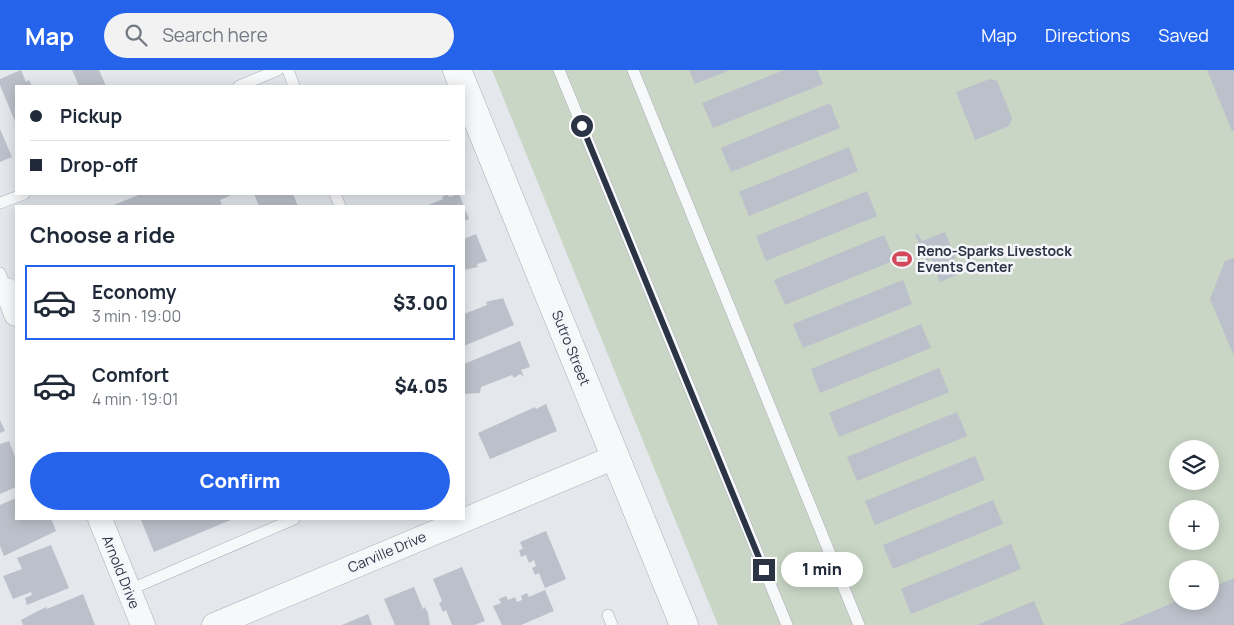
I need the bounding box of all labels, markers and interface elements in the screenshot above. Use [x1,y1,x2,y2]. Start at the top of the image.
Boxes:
search box [104,13,454,58]
text: Map [25,19,74,52]
icon: search [122,21,150,49]
text: Search here [162,22,268,48]
text: Map [981,23,1017,47]
text: Directions [1045,23,1130,47]
text: Saved [1158,23,1209,47]
text: Pickup [60,103,122,129]
route start [571,115,593,137]
text: Drop-off [60,152,137,178]
text: Choose a ride [30,220,175,250]
place label: Reno-Sparks Livestock Events Center [917,241,1072,276]
sports icon: Reno-Sparks Livestock Events Center [891,248,913,270]
text: Economy [92,279,176,305]
icon: car [32,280,77,325]
text: $3.00 [393,290,448,316]
text: 3 min · 19:00 [92,305,181,327]
street label: Sutro Street [548,307,595,389]
text: Comfort [92,362,169,388]
icon: car [32,363,77,408]
text: $4.05 [394,373,448,399]
text: 4 min · 19:01 [92,388,178,410]
map controls [1169,440,1219,610]
button: layers [1169,440,1219,490]
button: Confirm [30,452,450,510]
button: + [1169,500,1219,550]
street label: Carville Drive [345,526,429,577]
street label: Arnold Drive [98,532,145,611]
callout: 1 min [782,552,864,588]
text: 1 min [802,558,842,580]
route end [753,559,775,581]
button: − [1169,560,1219,610]

